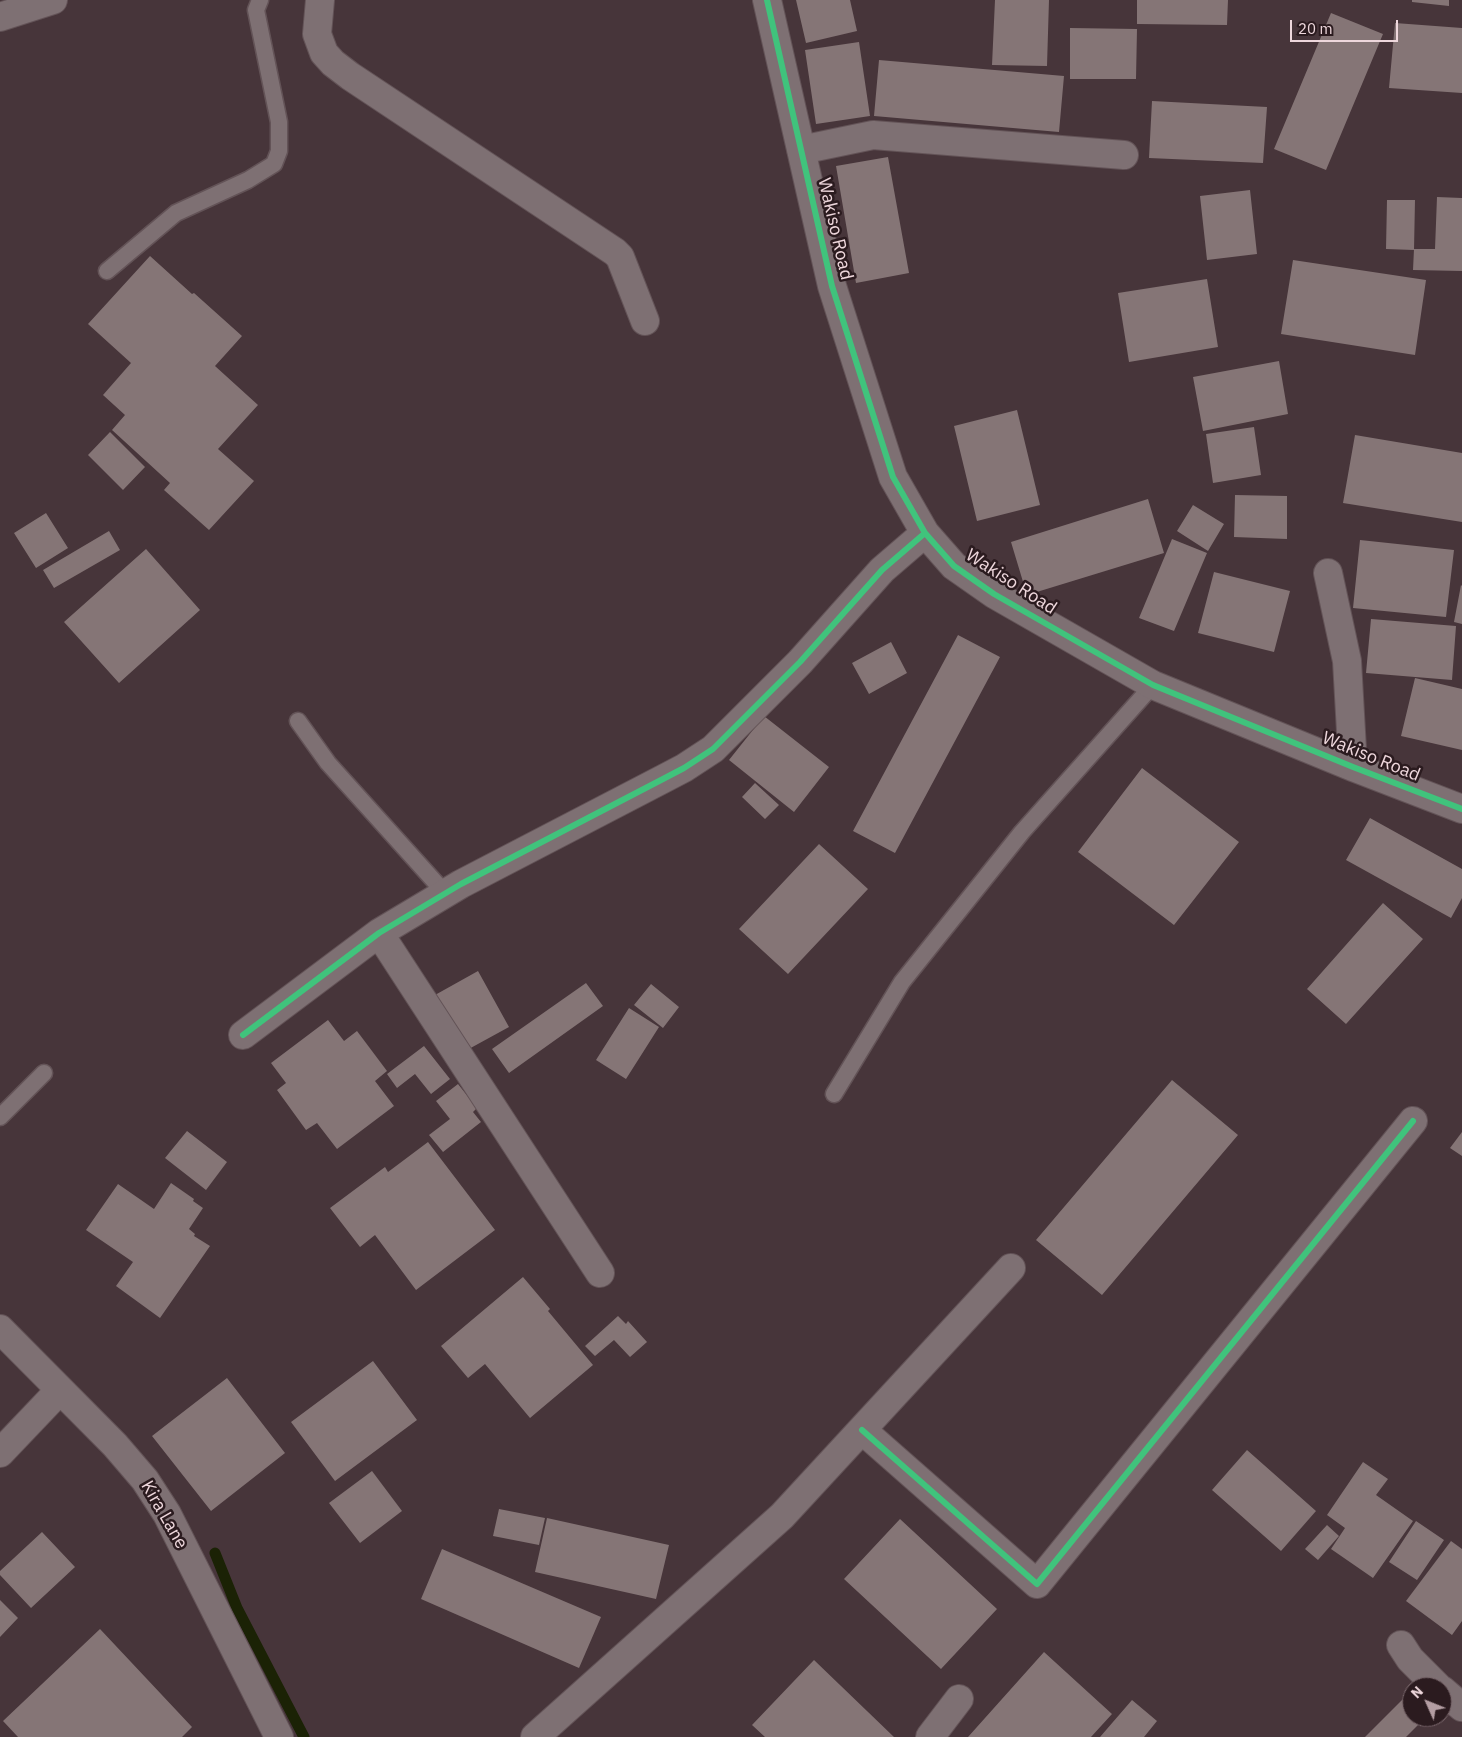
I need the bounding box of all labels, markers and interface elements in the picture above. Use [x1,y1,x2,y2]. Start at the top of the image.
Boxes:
scale bar [1292,10,1400,42]
text: 20 m [1298,19,1333,38]
street label: Wakiso Road [813,176,857,282]
street label: Wakiso Road [962,545,1060,619]
street label: Wakiso Road [1319,728,1423,786]
street label: Kira Lane [136,1477,192,1553]
north arrow [1402,1677,1452,1727]
text: N [1407,1682,1427,1702]

